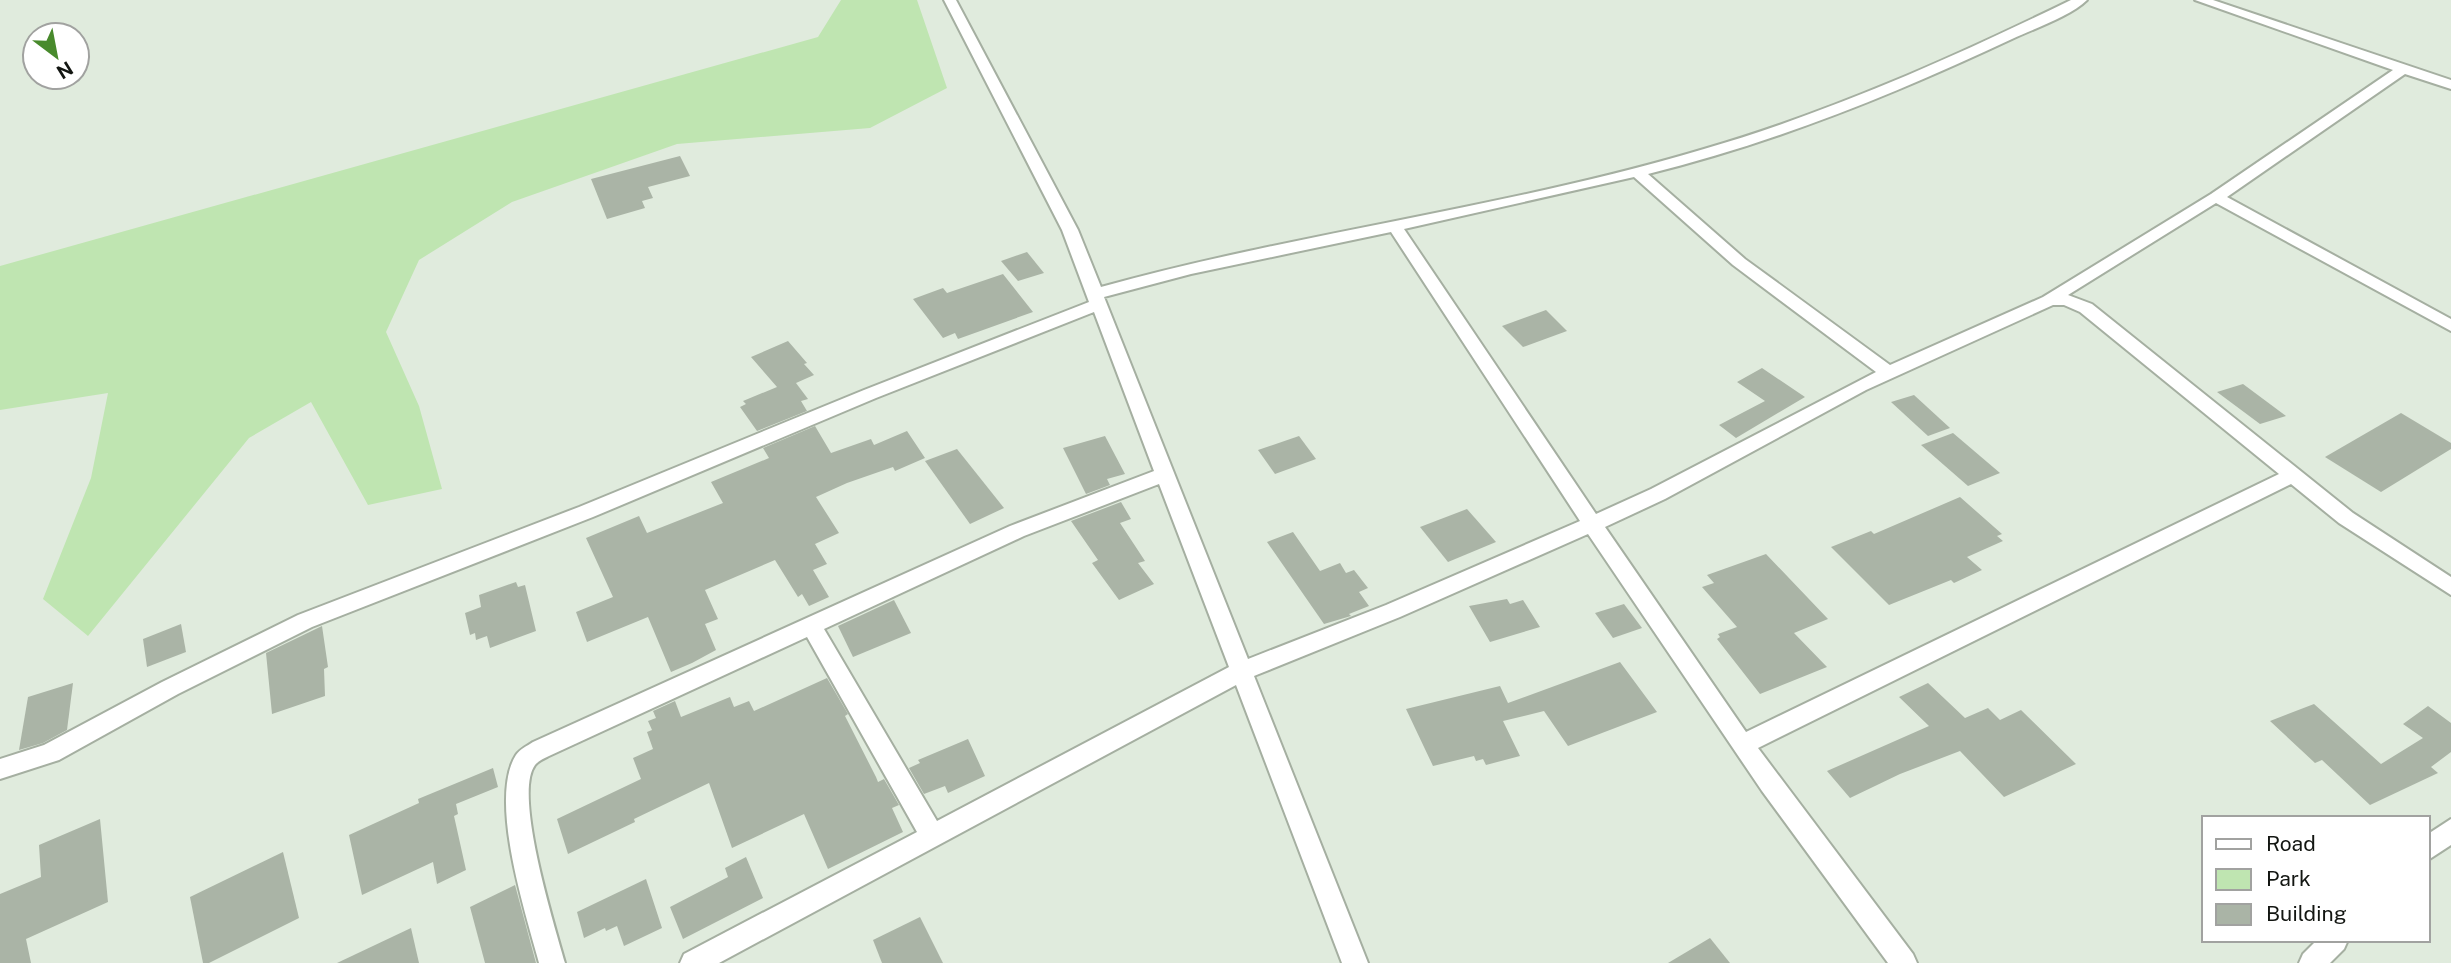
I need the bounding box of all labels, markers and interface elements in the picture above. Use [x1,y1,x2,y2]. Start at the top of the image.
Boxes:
north arrow [21,21,91,91]
text: N [53,57,77,84]
legend [2202,816,2430,942]
text: Road [2266,831,2316,856]
text: Park [2266,866,2311,891]
text: Building [2266,901,2347,926]

